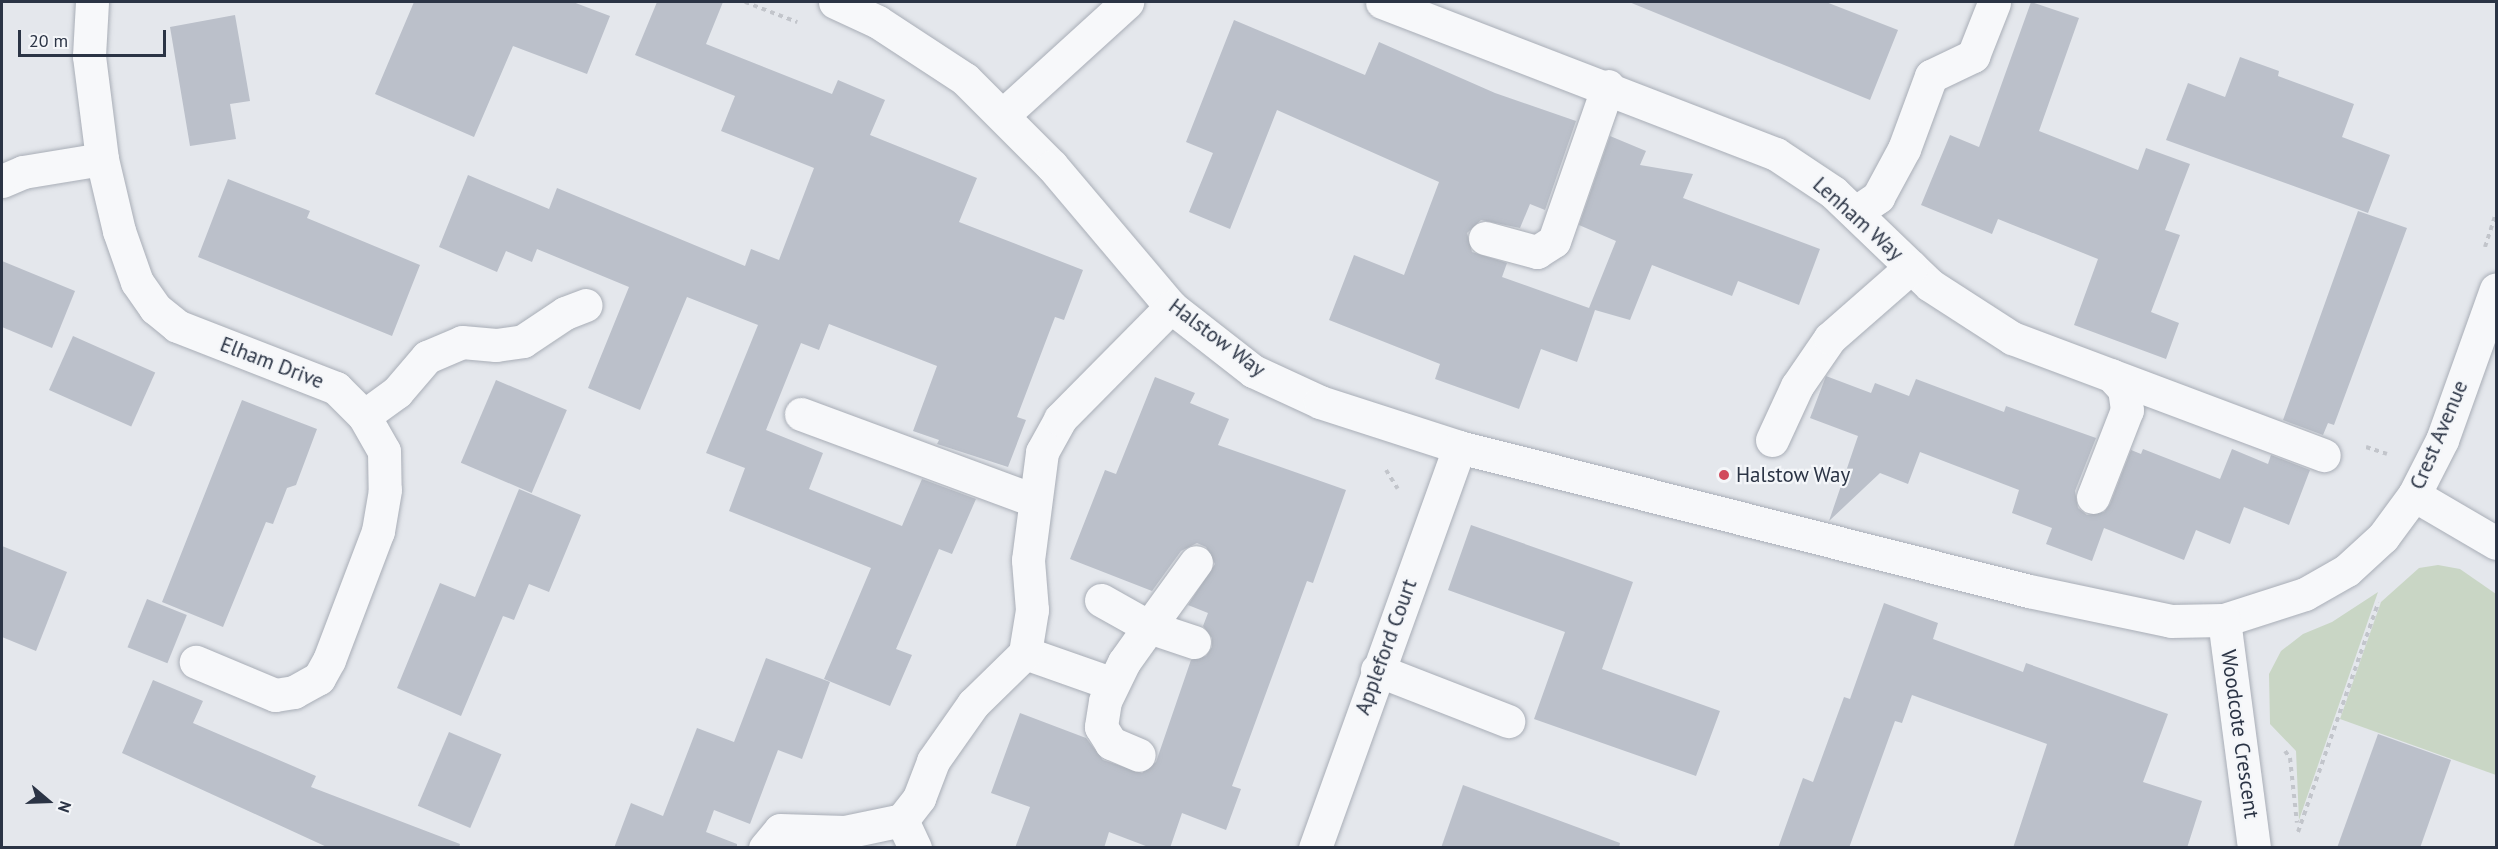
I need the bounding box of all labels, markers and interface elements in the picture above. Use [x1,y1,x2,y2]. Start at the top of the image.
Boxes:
scale bar [21,18,170,56]
text: 20 m [29,29,68,52]
street label: Lenham Way [1808,172,1908,266]
street label: Halstow Way [1163,293,1271,383]
street label: Elham Drive [217,332,327,394]
street label: Crest Avenue [2405,376,2473,494]
place label: Halstow Way [1736,462,1851,488]
marker: Halstow Way [1717,468,1731,482]
street label: Appleford Court [1350,576,1422,718]
street label: Woodcote Crescent [2216,648,2264,820]
north arrow [18,771,78,831]
text: N [54,799,76,815]

